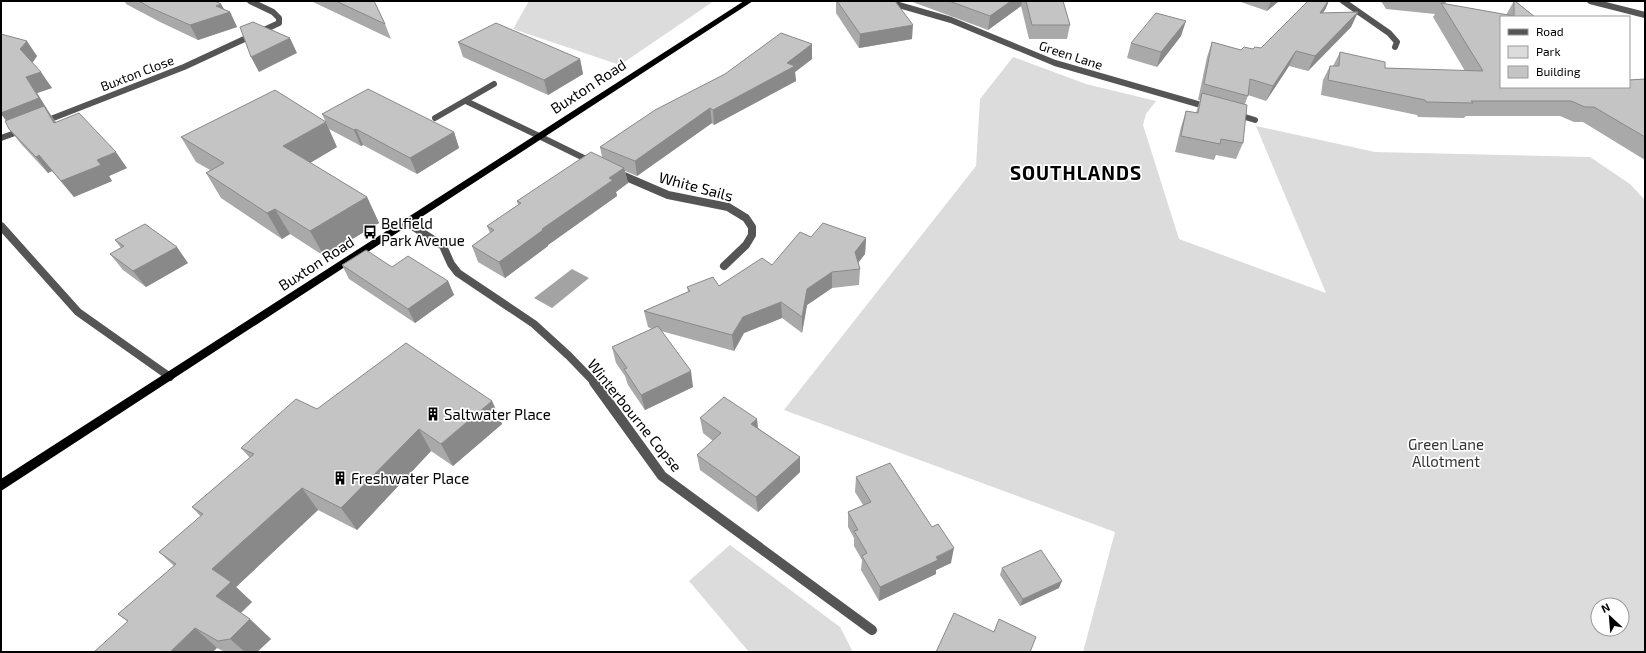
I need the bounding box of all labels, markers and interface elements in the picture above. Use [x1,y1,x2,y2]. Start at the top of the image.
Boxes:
legend [1500,16,1630,88]
text: Road [1536,24,1564,38]
street label: Green Lane [1037,37,1105,73]
text: Park [1536,44,1561,58]
street label: Buxton Close [98,52,176,94]
street label: Buxton Road [547,55,629,117]
text: Building [1536,64,1581,78]
district label: SOUTHLANDS [1010,161,1142,184]
street label: White Sails [657,167,735,205]
place label: Belfield Park Avenue [381,214,465,249]
bus stop icon: Belfield Park Avenue [362,224,378,240]
street label: Buxton Road [275,232,357,294]
street label: Winterbourne Copse [584,355,686,475]
place label: Saltwater Place [444,405,551,423]
building icon: Saltwater Place [425,406,441,422]
park label: Green Lane Allotment [1408,435,1484,470]
place label: Freshwater Place [351,469,469,487]
building icon: Freshwater Place [332,470,348,486]
north arrow [1590,597,1630,637]
text: N [1599,600,1612,615]

